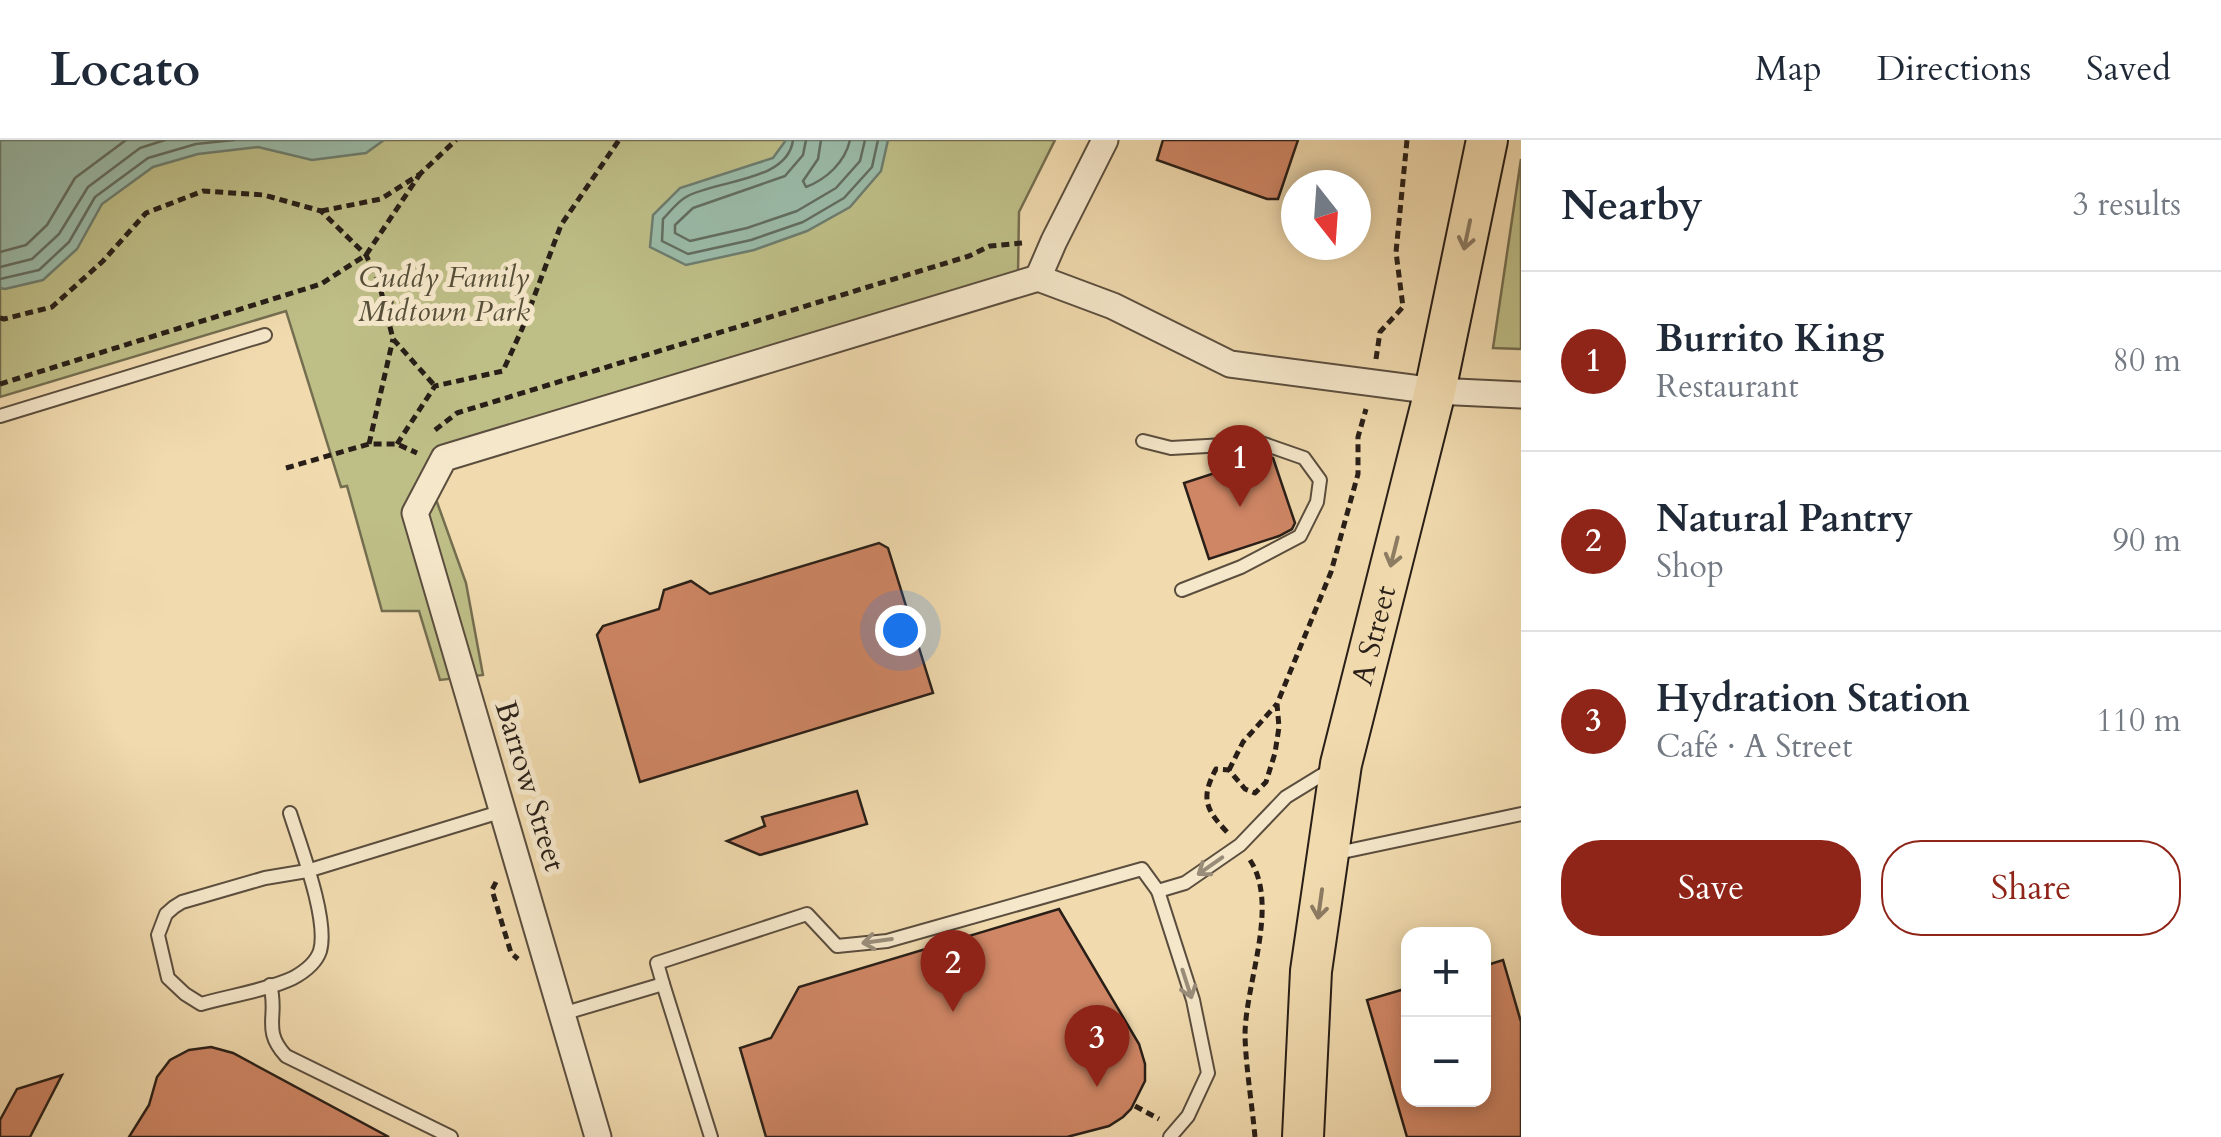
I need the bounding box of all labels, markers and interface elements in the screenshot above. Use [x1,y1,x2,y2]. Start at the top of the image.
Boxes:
text: Locato [50,37,200,102]
text: Map [1755,45,1822,93]
text: Directions [1877,45,2031,93]
text: Saved [2086,45,2171,93]
north arrow [1281,170,1371,260]
text: Nearby [1561,177,1703,234]
text: 3 results [2073,183,2181,227]
one-way arrow [1457,219,1476,251]
park label: Cuddy Family Midtown Park [358,257,530,332]
text: Burrito King [1656,313,1884,365]
text: 1 [1585,339,1602,383]
text: 80 m [2113,339,2181,383]
text: Restaurant [1656,365,1799,409]
pin: 1 [1208,424,1272,507]
text: Natural Pantry [1656,493,1913,545]
text: 2 [1585,519,1602,563]
text: 90 m [2113,519,2181,563]
one-way arrow [1384,535,1402,567]
text: Shop [1656,545,1724,589]
street label: A Street [1341,581,1406,690]
your location [875,605,926,656]
text: Hydration Station [1656,673,1970,725]
street label: Barrow Street [485,696,575,877]
text: 3 [1585,699,1602,743]
text: 110 m [2096,699,2181,743]
text: Café · A Street [1656,725,1852,769]
button: Save [1561,840,1861,936]
button: Share [1881,840,2181,936]
one-way arrow [1196,855,1224,876]
one-way arrow [1311,887,1329,920]
map controls [1401,927,1491,1107]
button: + [1401,927,1491,1017]
pin: 2 [920,930,986,1012]
one-way arrow [862,933,894,951]
one-way arrow [1180,968,1198,999]
pin: 3 [1064,1004,1130,1087]
button: − [1401,1017,1491,1107]

